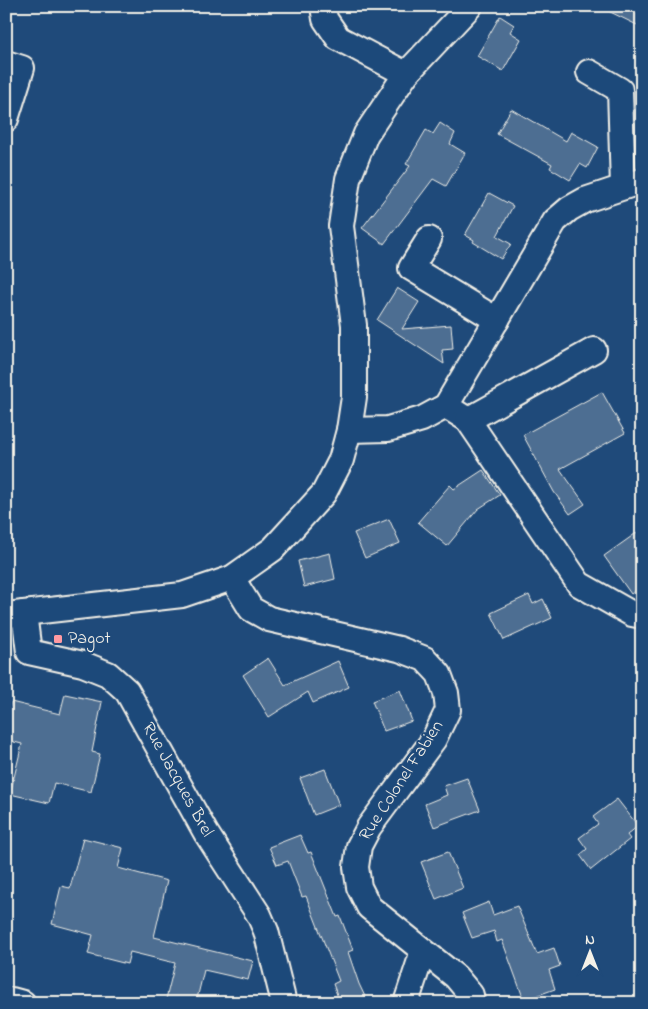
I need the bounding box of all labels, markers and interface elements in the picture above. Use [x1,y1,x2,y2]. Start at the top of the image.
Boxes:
place label: Pagot [68,626,111,653]
marker: Pagot [52,633,64,645]
street label: Rue Colonel Fabien [353,715,451,847]
street label: Rue Jacques Brel [135,718,219,842]
north arrow [566,926,616,976]
text: N [585,930,595,951]

